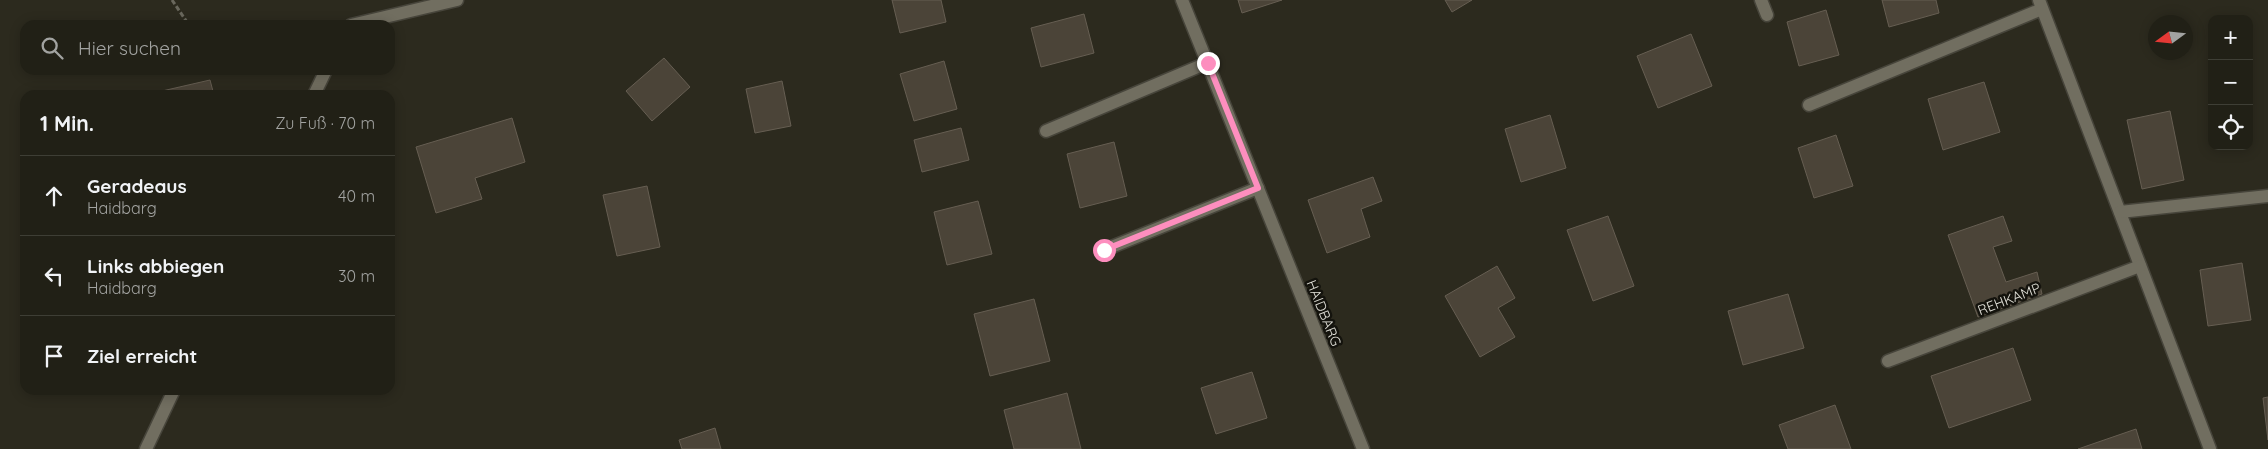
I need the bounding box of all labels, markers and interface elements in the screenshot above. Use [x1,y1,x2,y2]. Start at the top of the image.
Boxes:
north arrow [2148,15,2193,60]
map controls [2208,15,2253,150]
button: + [2208,15,2253,60]
search box [20,20,395,75]
icon: search [38,34,66,62]
text: Hier suchen [78,36,181,60]
route end [1197,52,1220,75]
button: − [2208,60,2253,105]
button: locate [2208,105,2253,150]
text: 1 Min. [40,110,94,136]
text: Zu Fuß · 70 m [275,113,375,133]
text: Geradeaus [87,174,187,198]
icon: ahead [40,182,68,210]
text: 40 m [338,186,375,206]
text: Haidbarg [87,198,157,218]
route start [1093,239,1116,262]
text: Links abbiegen [87,254,224,278]
icon: left [40,262,68,290]
text: 30 m [338,266,375,286]
street label: HAIDBARG [1303,277,1345,349]
text: Haidbarg [87,278,157,298]
street label: REHKAMP [1975,279,2043,319]
icon: arrive [40,342,68,370]
text: Ziel erreicht [87,344,197,368]

